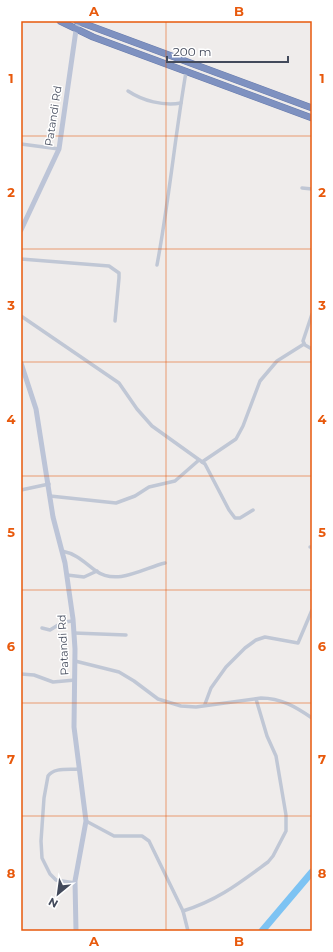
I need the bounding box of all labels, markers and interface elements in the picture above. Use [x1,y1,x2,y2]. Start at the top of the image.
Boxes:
text: A [88,3,100,19]
text: B [234,3,244,19]
scale bar [167,38,288,64]
text: 200 m [173,44,212,59]
text: 1 [8,70,14,86]
text: 1 [319,70,325,86]
street label: Patandi Rd [41,85,65,147]
text: 2 [7,184,15,200]
text: 2 [318,184,326,200]
text: 3 [6,297,15,313]
text: 3 [317,297,326,313]
text: 4 [7,411,16,427]
text: 4 [318,411,327,427]
text: 5 [7,524,15,540]
text: 5 [318,524,326,540]
street label: Patandi Rd [54,614,72,676]
text: 6 [7,638,16,654]
text: 6 [318,638,327,654]
text: 7 [7,751,15,767]
text: 7 [318,751,326,767]
text: 8 [7,865,16,881]
text: 8 [318,865,327,881]
north arrow [38,874,78,914]
text: N [46,894,60,911]
text: A [88,933,100,949]
text: B [234,933,244,949]

